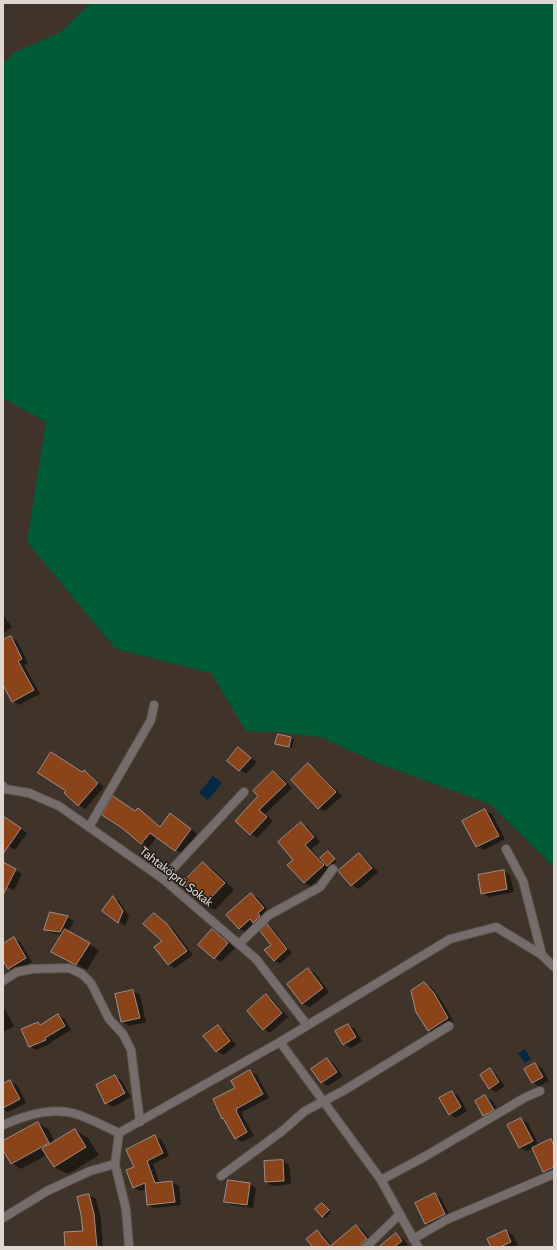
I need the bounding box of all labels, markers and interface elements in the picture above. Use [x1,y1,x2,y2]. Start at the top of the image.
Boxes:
street label: Tahtaköprü Sokak [137,844,215,910]

